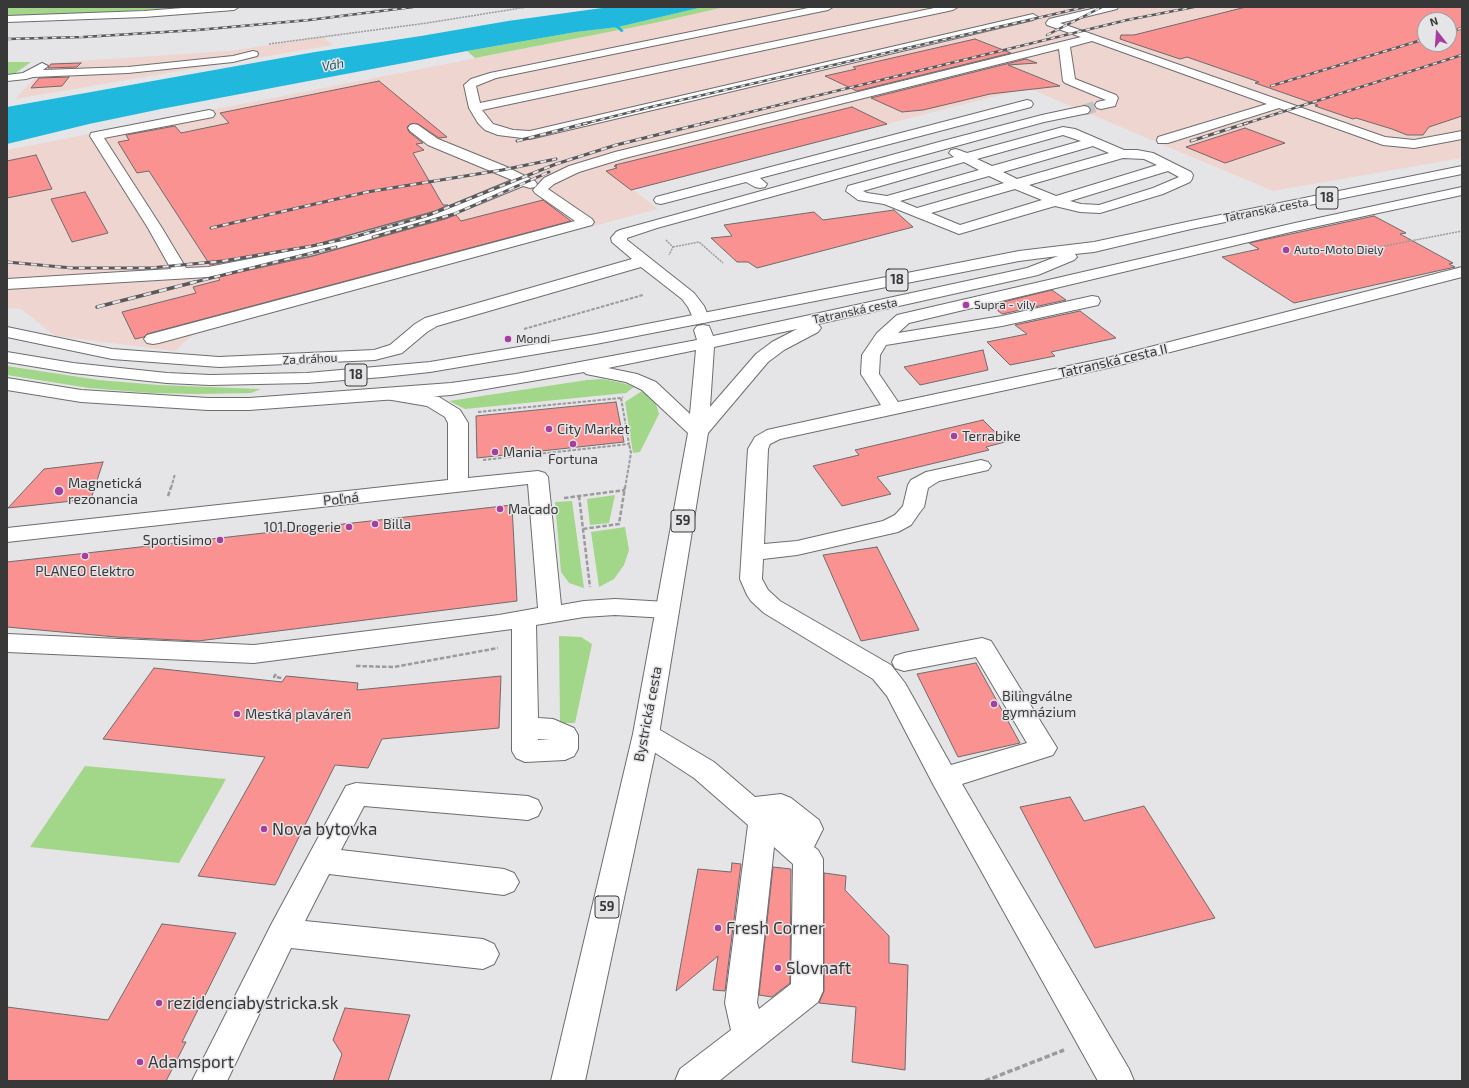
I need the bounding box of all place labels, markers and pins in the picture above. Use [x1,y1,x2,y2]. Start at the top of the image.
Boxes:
place label: Auto-Moto Diely [1294,243,1384,257]
marker: Auto-Moto Diely [1281,245,1291,255]
place label: Supra - vily [974,298,1036,312]
marker: Supra - vily [961,300,971,310]
place label: Mondi [516,332,550,346]
marker: Mondi [503,334,513,344]
place label: City Market [557,421,630,437]
marker: City Market [544,424,554,434]
place label: Terrabike [962,428,1021,444]
marker: Terrabike [949,431,959,441]
marker: Fortuna [568,439,578,449]
place label: Mania [503,444,542,460]
marker: Mania [490,447,500,457]
place label: Fortuna [548,451,598,467]
place label: Magnetická rezonancia [68,475,142,508]
marker: Magnetická rezonancia [53,485,65,497]
place label: Macado [508,501,558,517]
marker: Macado [495,504,505,514]
place label: Billa [383,516,411,532]
place label: 101 Drogerie [264,519,341,535]
marker: Billa [370,519,380,529]
marker: 101 Drogerie [344,522,354,532]
place label: Sportisimo [143,532,212,548]
marker: Sportisimo [215,535,225,545]
marker: PLANEO Elektro [80,551,90,561]
place label: PLANEO Elektro [35,563,135,579]
place label: Bilingválne gymnázium [1002,688,1076,720]
marker: Bilingválne gymnázium [989,699,999,709]
place label: Mestká plaváreň [245,706,351,722]
marker: Mestká plaváreň [232,709,242,719]
place label: Nova bytovka [272,819,377,839]
marker: Nova bytovka [259,824,269,834]
place label: Fresh Corner [726,918,825,938]
marker: Fresh Corner [713,923,723,933]
place label: Slovnaft [786,958,851,978]
marker: Slovnaft [773,963,783,973]
place label: rezidenciabystricka.sk [167,993,338,1013]
marker: rezidenciabystricka.sk [154,998,164,1008]
place label: Adamsport [148,1052,234,1072]
marker: Adamsport [135,1057,145,1067]

